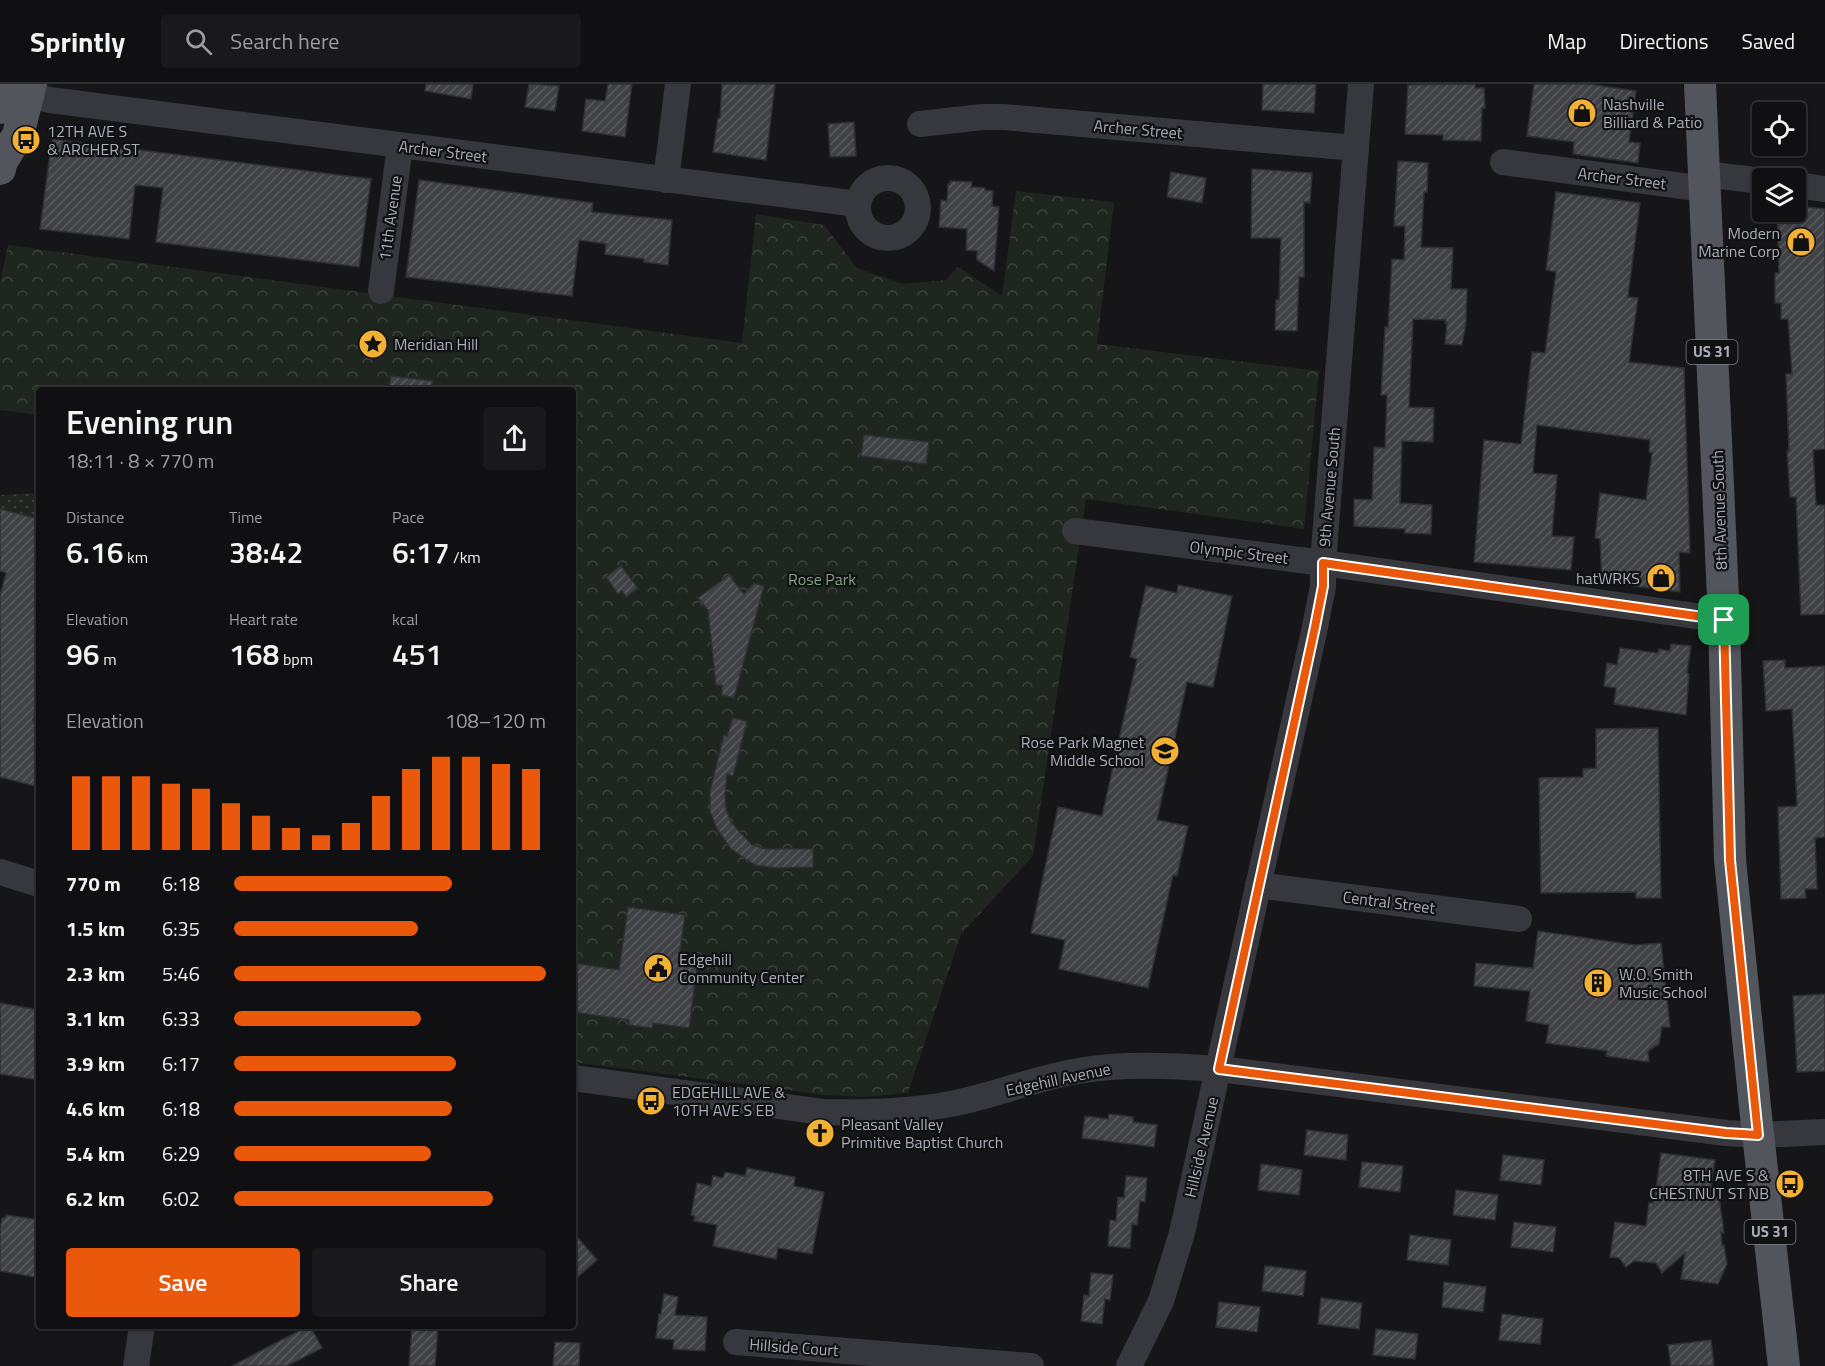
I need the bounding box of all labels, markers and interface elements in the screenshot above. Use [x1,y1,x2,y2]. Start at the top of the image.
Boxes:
search box [161,14,581,68]
text: Sprintly [30,20,125,63]
text: Search here [230,24,339,58]
icon: search [182,25,215,58]
text: Map [1547,25,1587,57]
text: Directions [1620,25,1709,57]
text: Saved [1742,25,1795,57]
place label: Nashville Billiard & Patio [1603,92,1702,134]
shop icon: Nashville Billiard & Patio [1566,97,1598,129]
map controls [1752,102,1806,222]
button: locate [1752,102,1806,156]
street label: Archer Street [1093,113,1184,145]
place label: 12TH AVE S & ARCHER ST [47,119,140,161]
bus stop icon: 12TH AVE S & ARCHER ST [10,124,42,156]
street label: Archer Street [397,134,489,168]
street label: Archer Street [1576,161,1668,195]
button: layers [1752,168,1806,222]
street label: 11th Avenue [372,174,408,262]
place label: Modern Marine Corp [1698,221,1780,263]
shop icon: Modern Marine Corp [1785,226,1817,258]
place icon: Meridian Hill [357,328,389,360]
place label: Meridian Hill [394,332,478,356]
road number: US 31 [1686,340,1738,364]
text: Evening run [66,397,233,447]
button: share [483,407,546,470]
street label: 9th Avenue South [1312,426,1346,548]
text: 18:11 · 8 × 770 m [66,445,214,476]
street label: 8th Avenue South [1705,450,1733,570]
text: Distance [66,505,124,529]
text: Time [229,505,262,529]
text: Pace [392,505,424,529]
text: 6.16 [66,529,124,575]
text: 38:42 [229,529,303,575]
text: 6:17 [392,529,450,575]
street label: Olympic Street [1188,534,1290,570]
text: km [124,545,148,569]
text: /km [450,545,481,569]
shop icon: hatWRKS [1645,562,1677,594]
place label: hatWRKS [1576,566,1640,590]
park label: Rose Park [788,567,856,591]
pin [1698,594,1749,645]
icon: arrive [1707,603,1740,636]
text: Elevation [66,607,128,631]
text: Heart rate [229,607,298,631]
text: kcal [392,607,418,631]
text: 96 [66,631,100,677]
text: 168 [229,631,279,677]
text: 451 [392,631,442,677]
text: m [100,647,117,671]
text: bpm [279,647,313,671]
text: Elevation [66,705,144,736]
text: 108–120 m [445,705,546,736]
place label: Rose Park Magnet Middle School [1021,730,1144,772]
school or university icon: Rose Park Magnet Middle School [1149,735,1181,767]
text: 770 m [66,868,121,899]
text: 6:18 [162,868,200,899]
street label: Central Street [1341,884,1437,920]
text: 1.5 km [66,913,125,944]
text: 6:35 [162,913,200,944]
place label: Edgehill Community Center [679,947,805,989]
public building icon: Edgehill Community Center [642,952,674,984]
text: 2.3 km [66,958,125,989]
text: 5:46 [162,958,200,989]
place label: W.O. Smith Music School [1619,962,1707,1004]
building icon: W.O. Smith Music School [1582,967,1614,999]
text: 3.1 km [66,1003,125,1034]
text: 6:33 [162,1003,200,1034]
text: 3.9 km [66,1048,125,1079]
text: 6:17 [162,1048,200,1079]
street label: Edgehill Avenue [1003,1056,1113,1102]
place label: EDGEHILL AVE & 10TH AVE S EB [672,1080,785,1122]
bus stop icon: EDGEHILL AVE & 10TH AVE S EB [635,1085,667,1117]
text: 4.6 km [66,1093,125,1124]
text: 6:18 [162,1093,200,1124]
street label: Hillside Avenue [1178,1094,1224,1200]
place label: Pleasant Valley Primitive Baptist Church [841,1112,1003,1154]
church icon: Pleasant Valley Primitive Baptist Church [804,1117,836,1149]
text: 5.4 km [66,1138,125,1169]
text: 6:29 [162,1138,200,1169]
place label: 8TH AVE S & CHESTNUT ST NB [1649,1163,1769,1205]
bus stop icon: 8TH AVE S & CHESTNUT ST NB [1774,1168,1806,1200]
text: 6.2 km [66,1183,125,1214]
text: 6:02 [162,1183,200,1214]
road number: US 31 [1744,1220,1796,1244]
button: Save [66,1248,300,1317]
button: Share [312,1248,546,1317]
street label: Hillside Court [749,1332,840,1362]

